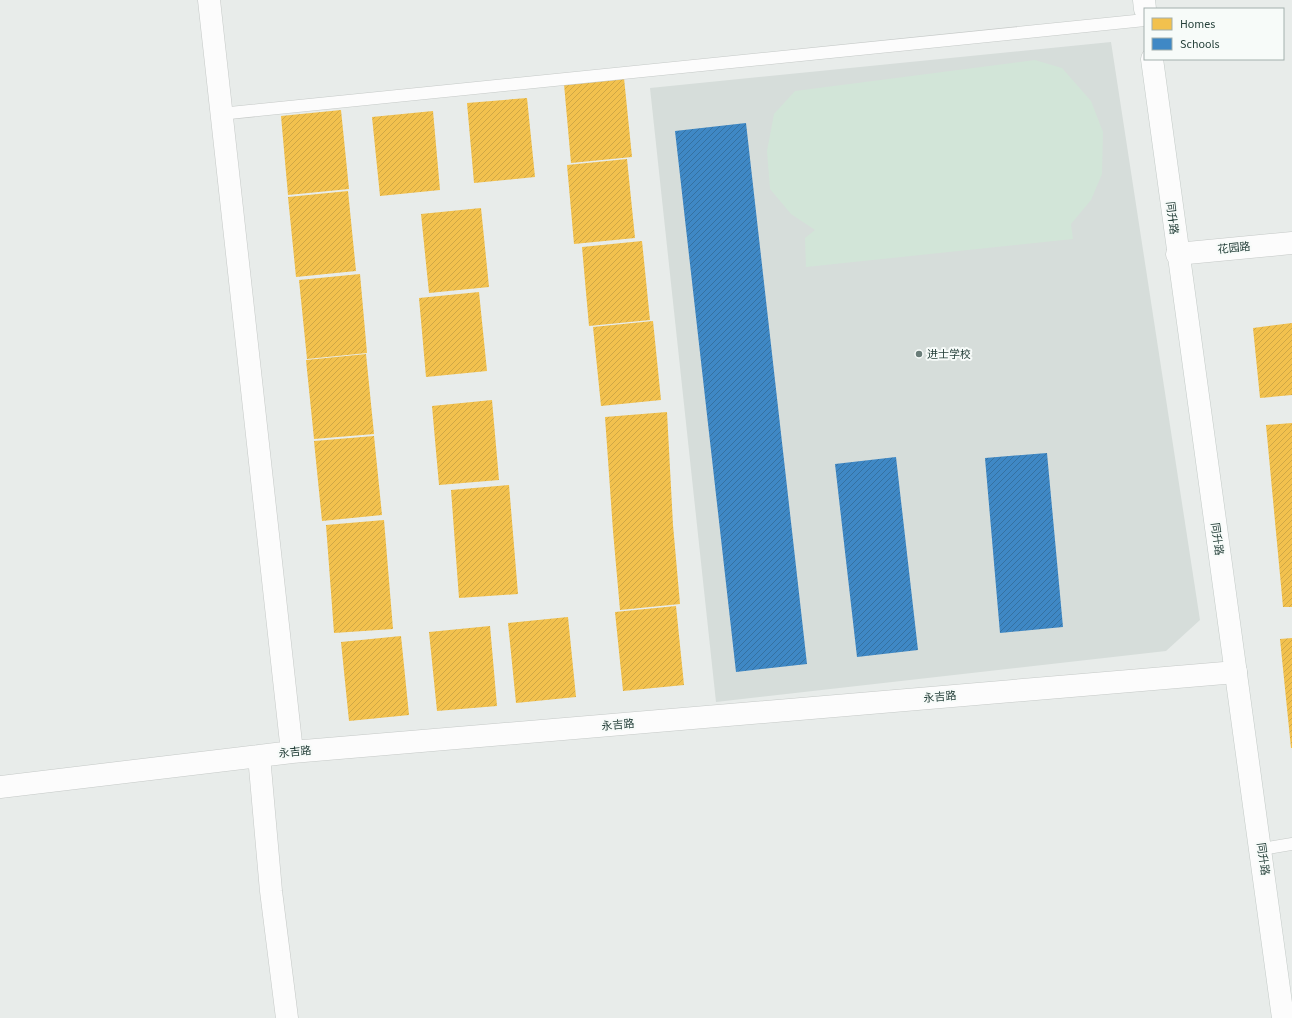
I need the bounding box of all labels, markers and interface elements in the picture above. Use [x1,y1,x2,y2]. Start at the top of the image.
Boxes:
legend [1144,8,1284,60]
text: Homes [1180,16,1215,33]
text: Schools [1180,36,1220,53]
street label: 同升路 [1163,201,1181,235]
street label: 花园路 [1217,239,1251,257]
place label: 进士学校 [927,347,971,362]
marker: 进士学校 [914,349,924,359]
street label: 同升路 [1207,522,1227,556]
street label: 永吉路 [923,688,957,706]
street label: 永吉路 [601,716,635,734]
street label: 永吉路 [278,743,312,761]
street label: 同升路 [1253,842,1273,876]

